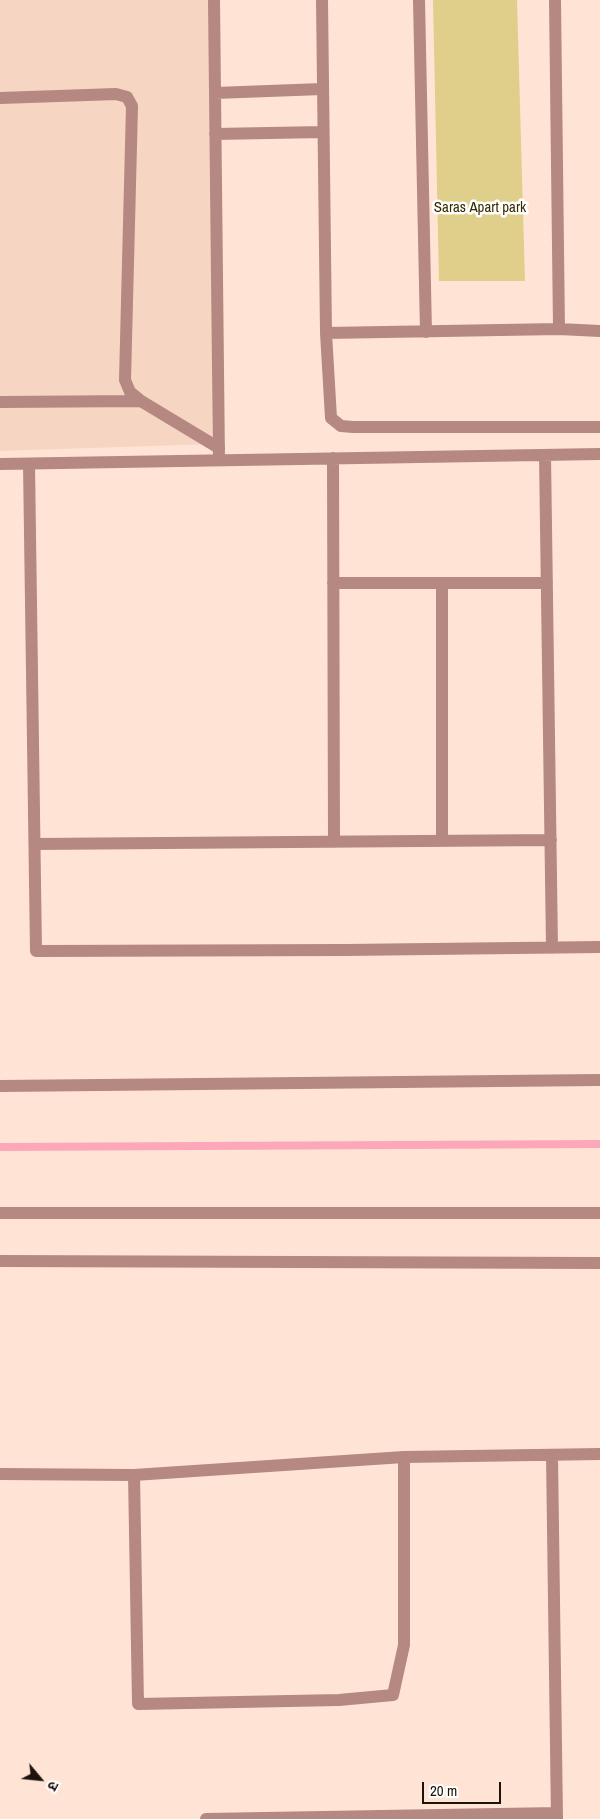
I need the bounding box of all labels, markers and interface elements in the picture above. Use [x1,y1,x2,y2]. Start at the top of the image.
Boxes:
park label: Saras Apart park [434,199,526,217]
north arrow [15,1754,65,1804]
scale bar [425,1772,504,1804]
text: उ [43,1778,63,1794]
text: 20 m [430,1780,457,1801]

